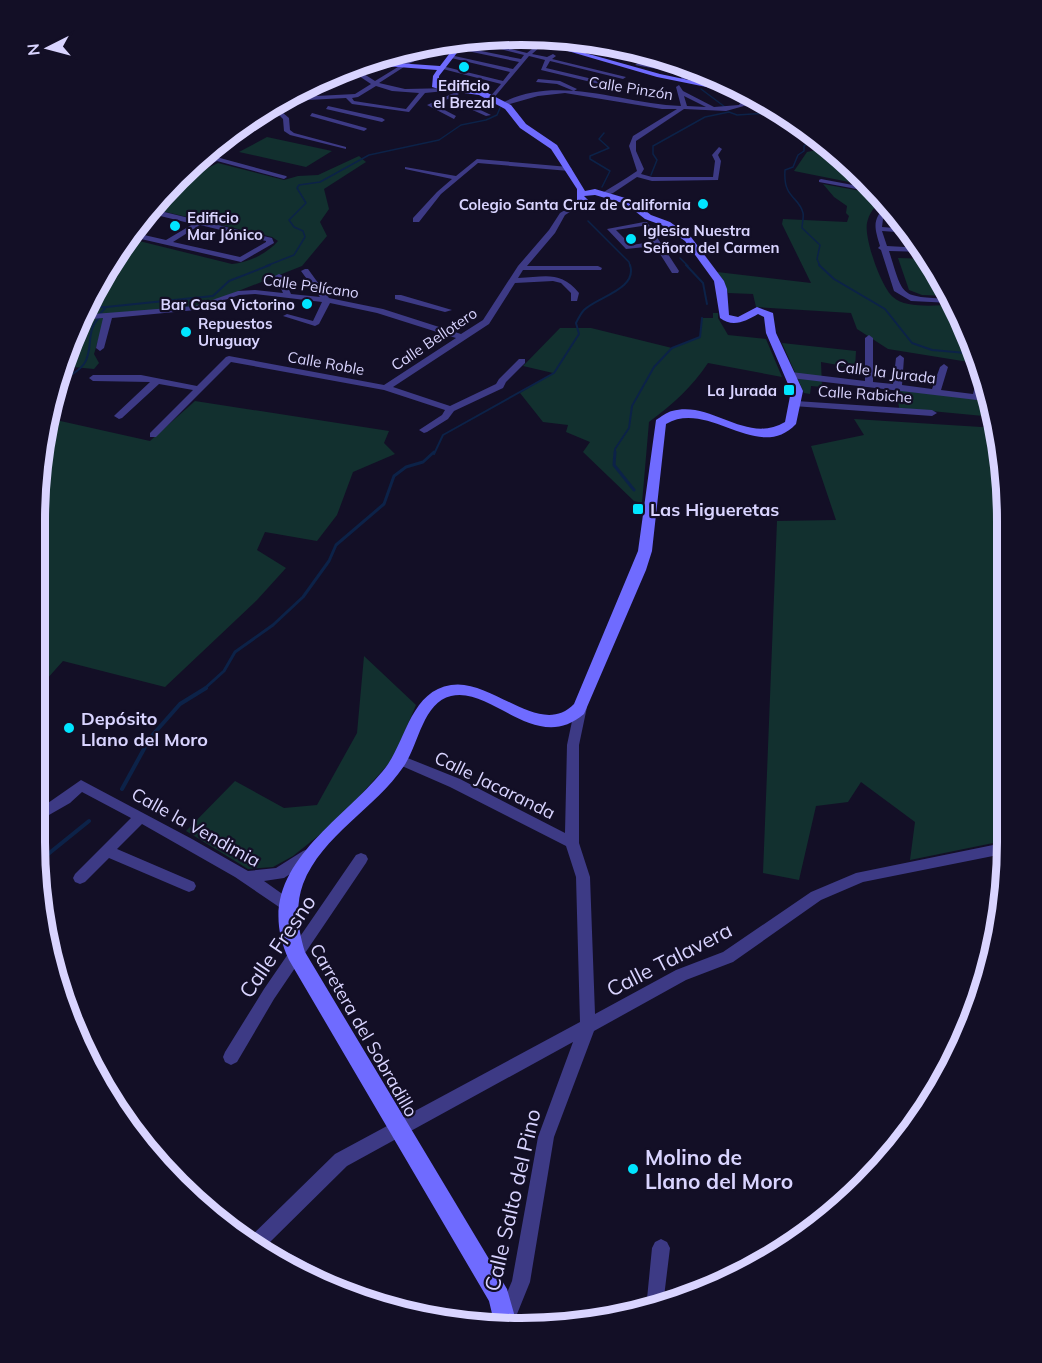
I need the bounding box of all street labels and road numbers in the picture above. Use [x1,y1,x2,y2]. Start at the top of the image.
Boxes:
street label: Calle Pinzón [587,72,675,104]
street label: Calle Pelícano [262,270,360,302]
street label: Calle Bellotero [387,303,481,375]
street label: Calle Roble [286,347,366,379]
street label: Calle la Jurada [835,356,937,388]
street label: Calle Rabiche [817,381,913,407]
street label: Calle Jacaranda [431,746,559,824]
street label: Calle la Vendimia [128,782,264,872]
street label: Calle Fresno [233,890,321,1002]
street label: Calle Talavera [602,916,736,1002]
street label: Carretera del Sobradillo [305,939,423,1121]
street label: Calle Salto del Pino [478,1106,546,1294]

